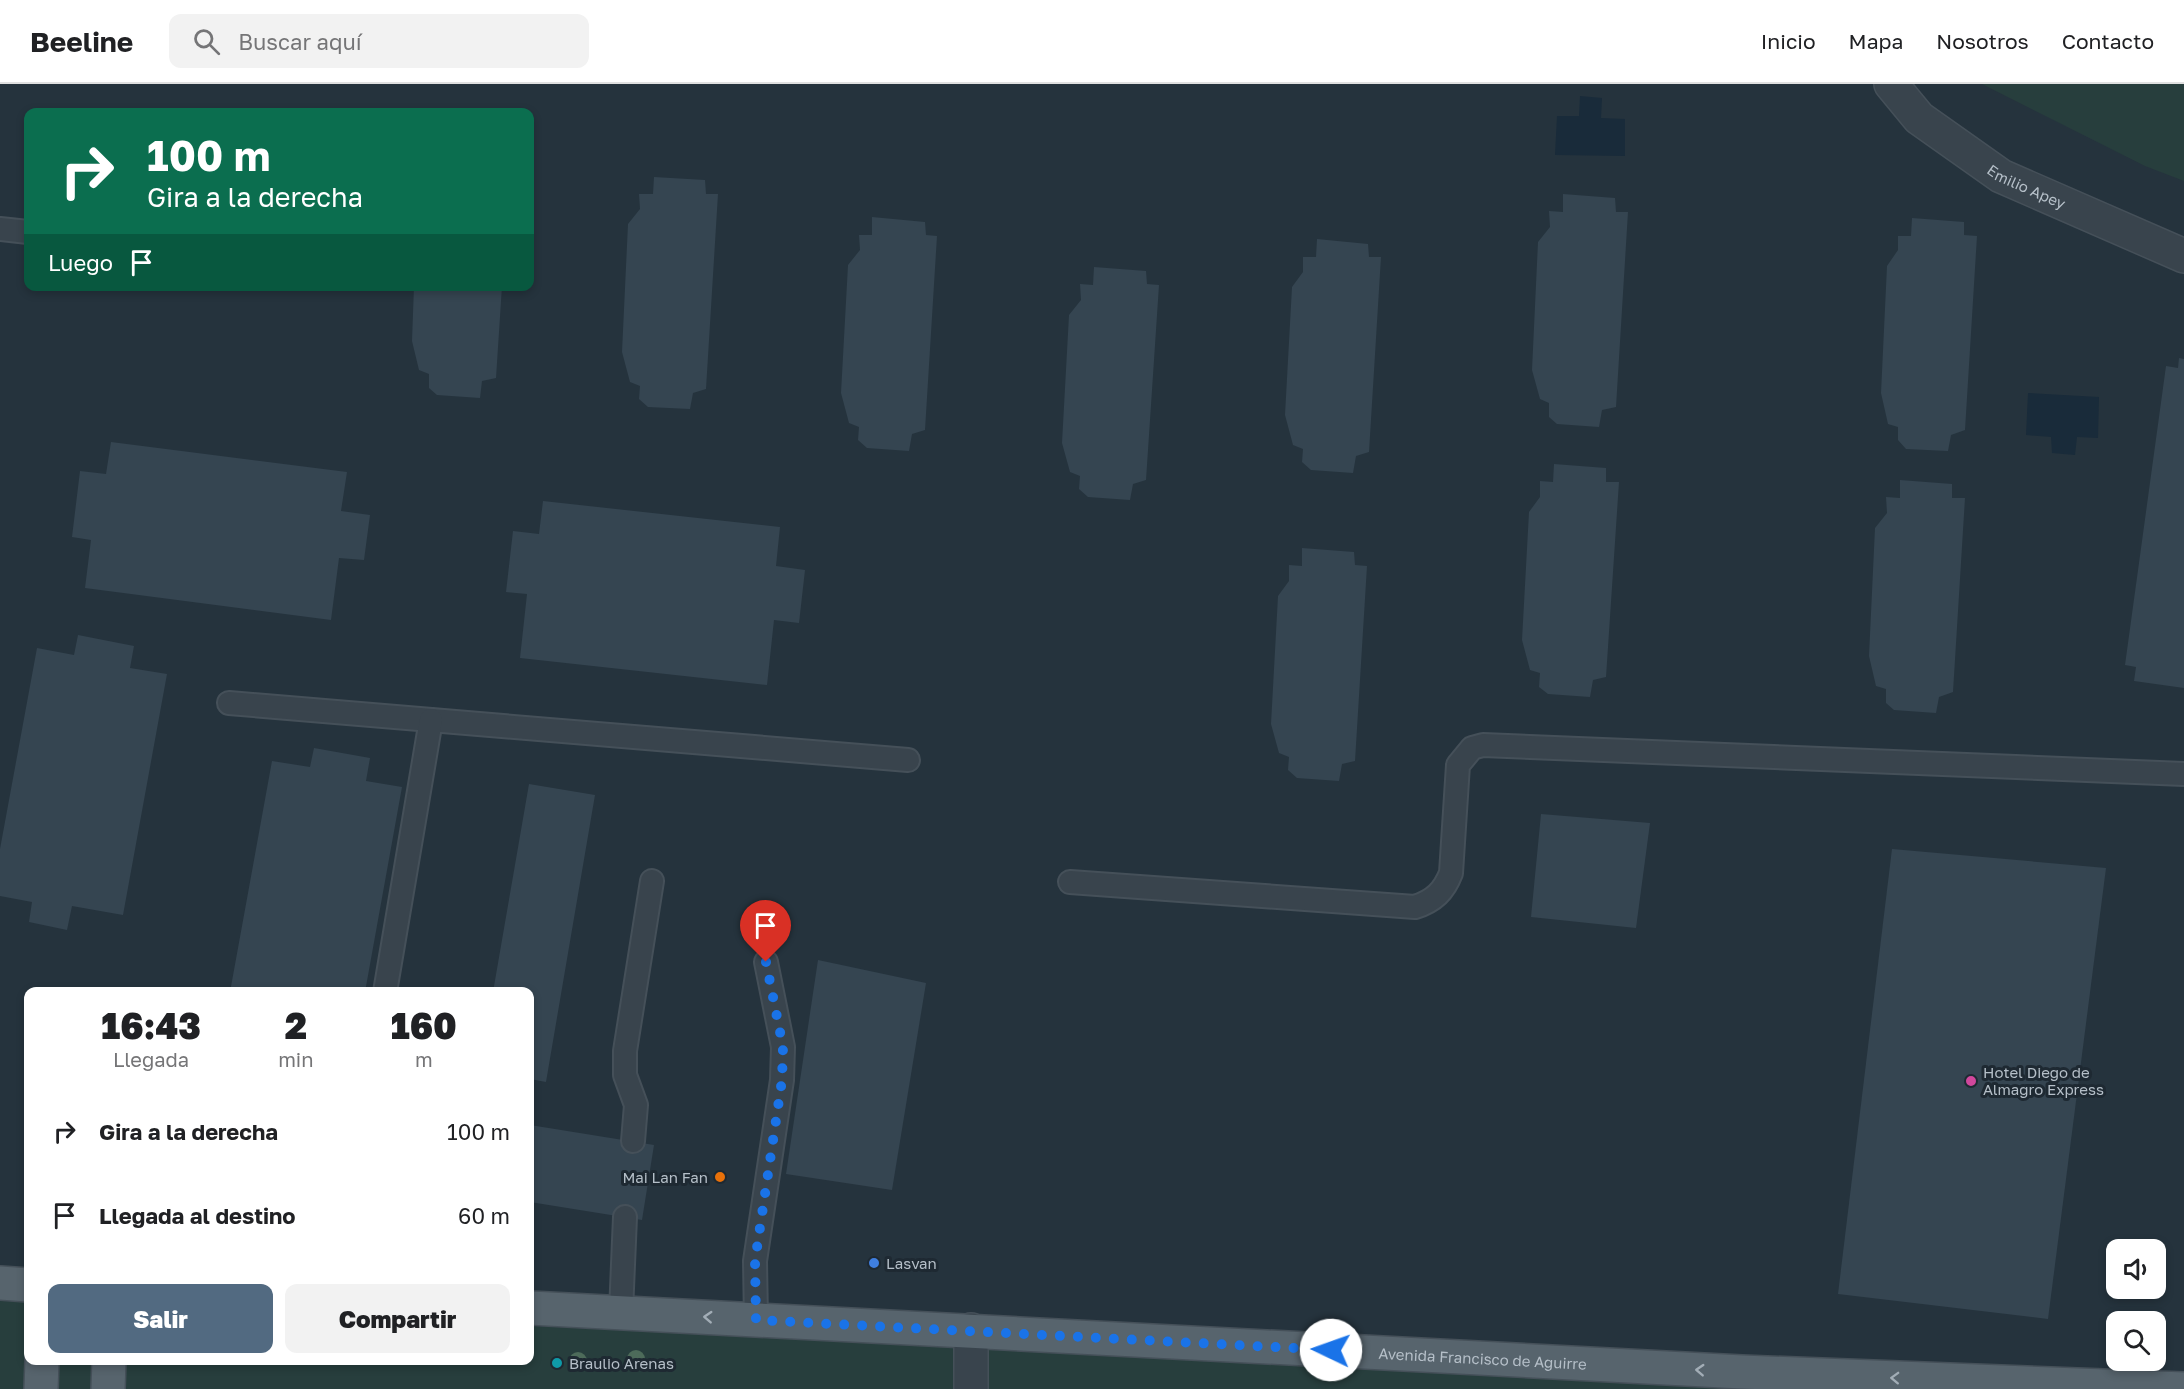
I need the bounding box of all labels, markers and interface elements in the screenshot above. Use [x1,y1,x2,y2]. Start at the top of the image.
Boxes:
search box [169,14,589,68]
text: Beeline [30,25,133,58]
icon: search [190,25,223,58]
text: Buscar aquí [238,28,362,55]
text: Inicio [1761,28,1816,54]
text: Mapa [1849,28,1903,54]
text: Nosotros [1936,28,2029,54]
text: Contacto [2062,28,2154,54]
text: 100 m [147,130,270,180]
icon: right [48,132,126,210]
street label: Emilio Apey [1984,160,2069,212]
text: Gira a la derecha [147,181,363,213]
icon: arrive [125,246,158,279]
text: Luego [48,249,113,276]
pin [740,900,791,962]
icon: arrive [749,909,782,942]
text: 16:43 [101,1004,201,1047]
text: 2 [285,1004,307,1047]
text: 160 [391,1004,457,1047]
text: Llegada [113,1047,189,1071]
text: min [278,1047,314,1071]
text: m [415,1047,433,1071]
place label: Hotel Diego de Almagro Express [1983,1063,2104,1098]
marker: Hotel Diego de Almagro Express [1964,1074,1978,1088]
icon: right [48,1115,81,1148]
text: Gira a la derecha [99,1118,278,1145]
text: 100 m [447,1118,510,1145]
place label: Mai Lan Fan [622,1168,708,1186]
marker: Mai Lan Fan [713,1170,727,1184]
icon: arrive [48,1199,81,1232]
text: Llegada al destino [99,1202,296,1229]
text: 60 m [458,1202,510,1229]
map controls [2106,1239,2166,1371]
button: sound [2106,1239,2166,1299]
place label: Lasvan [886,1254,937,1272]
marker: Lasvan [867,1256,881,1270]
button: Salir [48,1284,273,1353]
button: Compartir [285,1284,510,1353]
one-way arrow [704,1311,713,1324]
button: search [2106,1311,2166,1371]
position arrow [1299,1318,1363,1382]
street label: Avenida Francisco de Aguirre [1378,1344,1588,1373]
place label: Braulio Arenas [569,1354,674,1372]
marker: Braulio Arenas [550,1356,564,1370]
one-way arrow [1695,1363,1704,1376]
one-way arrow [1890,1371,1899,1384]

